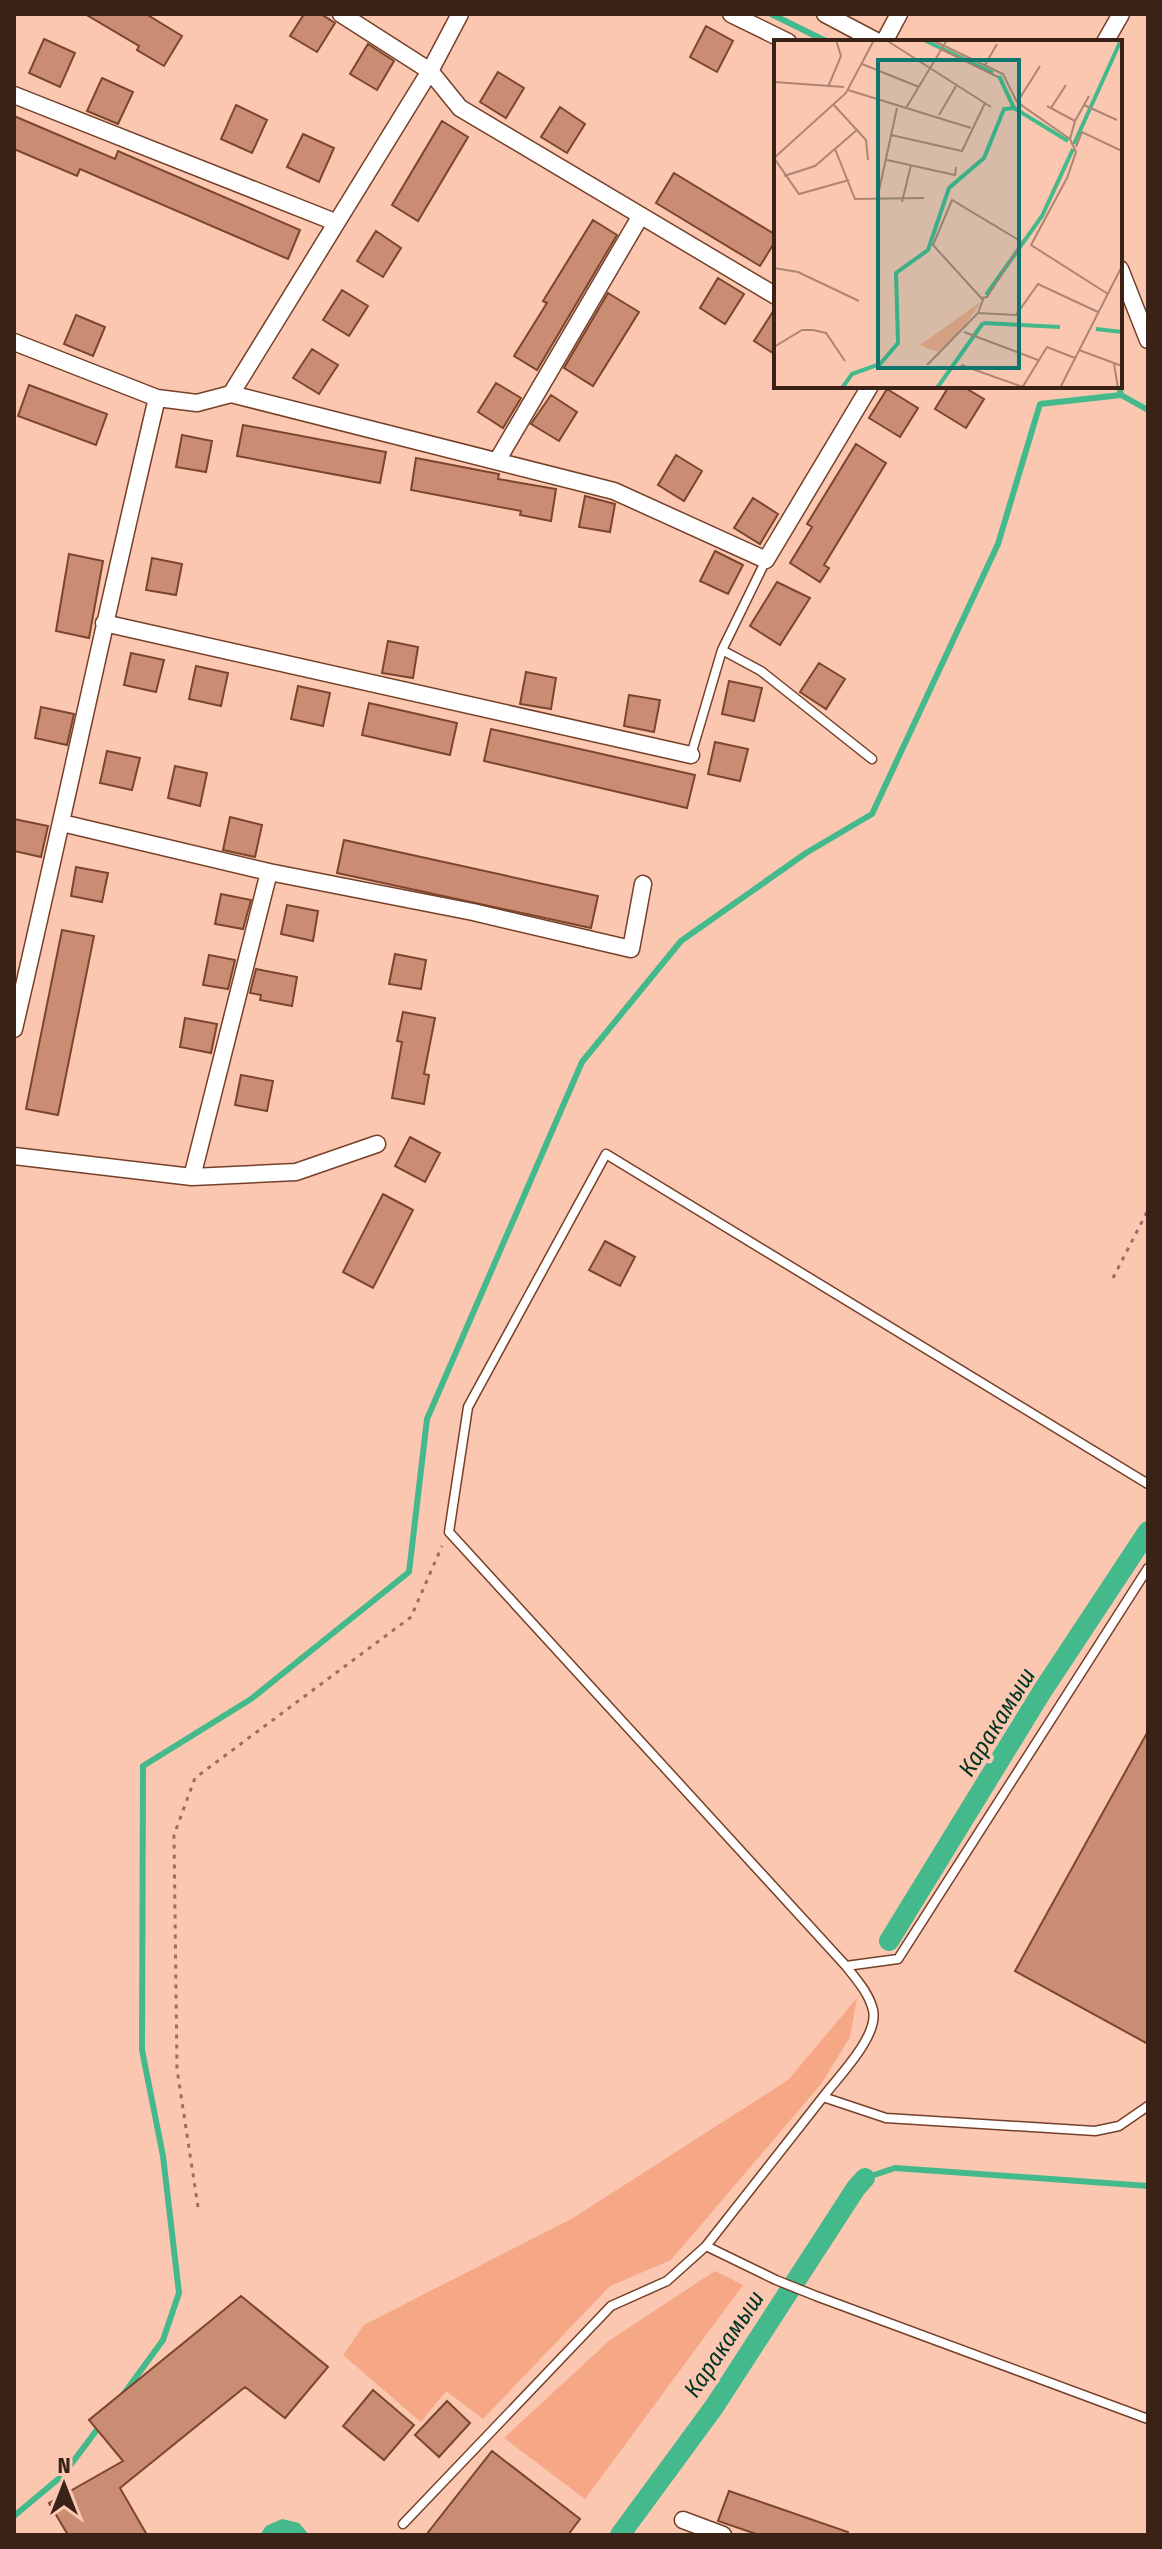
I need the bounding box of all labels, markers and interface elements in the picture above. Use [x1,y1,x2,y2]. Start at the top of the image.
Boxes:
inset map [774,40,1122,388]
water label: Каракамыш [953,1663,1041,1781]
water label: Каракамыш [678,2285,770,2403]
north arrow [24,2445,104,2525]
text: N [57,2452,71,2479]

